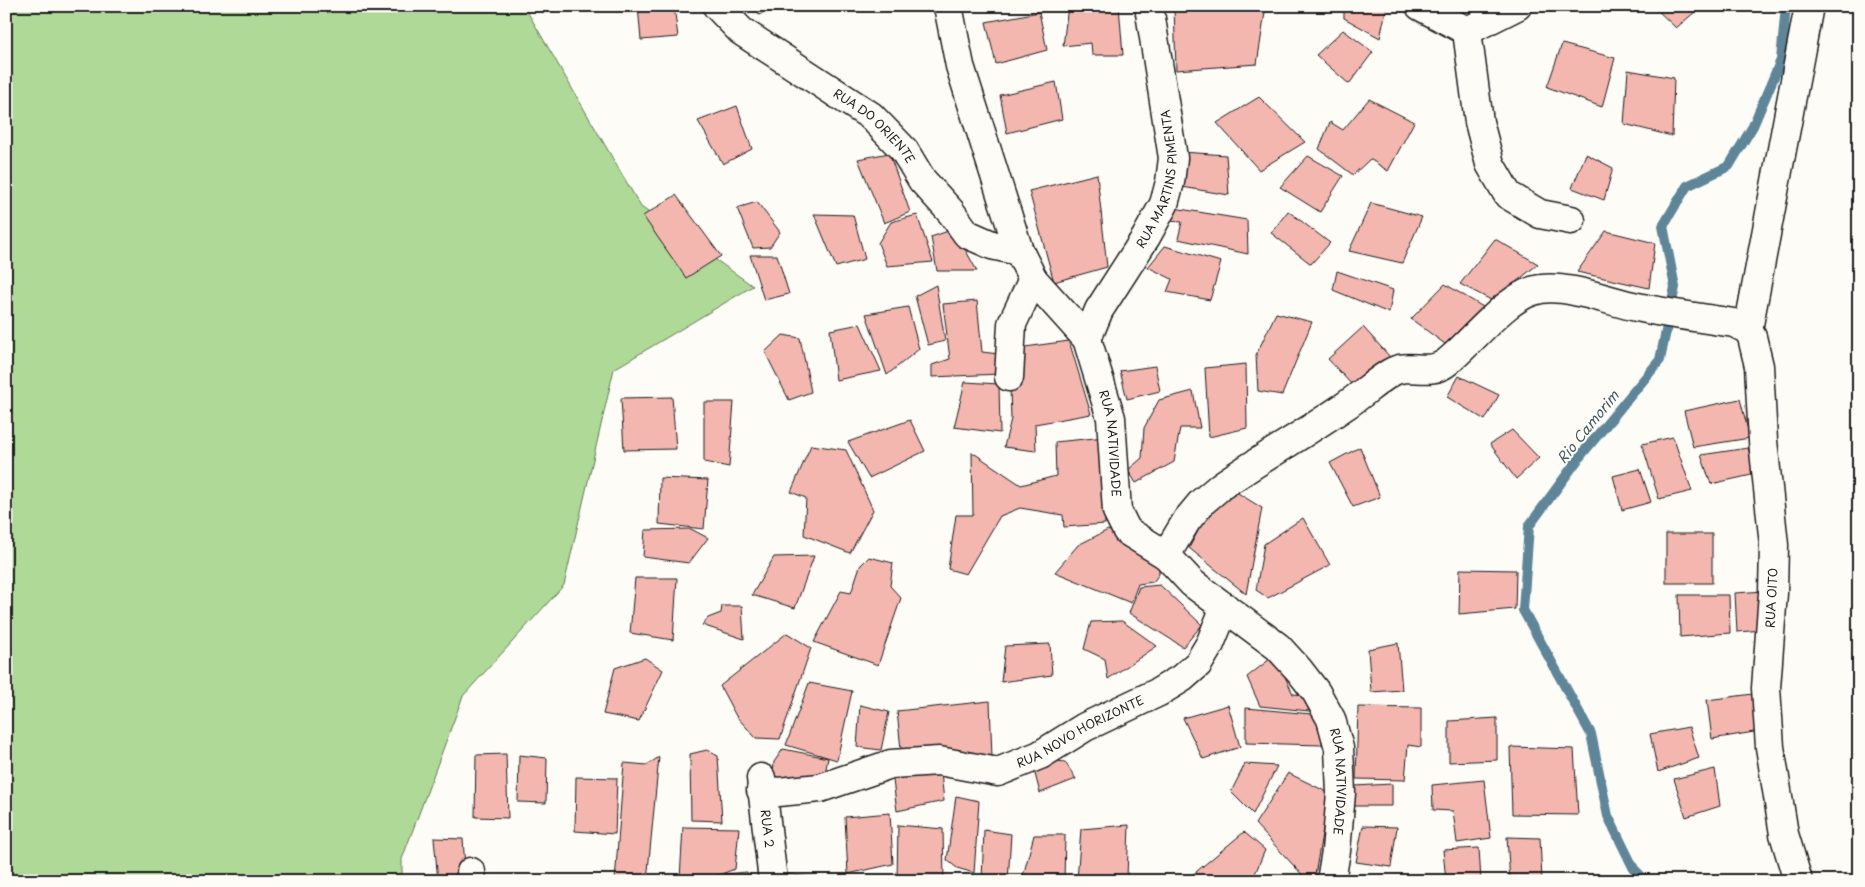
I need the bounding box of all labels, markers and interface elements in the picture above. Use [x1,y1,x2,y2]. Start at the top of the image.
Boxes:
street label: RUA DO ORIENTE [830,84,920,166]
street label: RUA MARTINS PIMENTA [1131,108,1181,251]
water label: Rio Camorim [1552,386,1624,468]
street label: RUA NATIVIDADE [1095,387,1126,498]
street label: RUA OITO [1760,567,1782,628]
street label: RUA NOVO HORIZONTE [1013,690,1147,772]
street label: RUA NATIVIDADE [1326,725,1351,836]
street label: RUA 2 [757,808,779,849]

